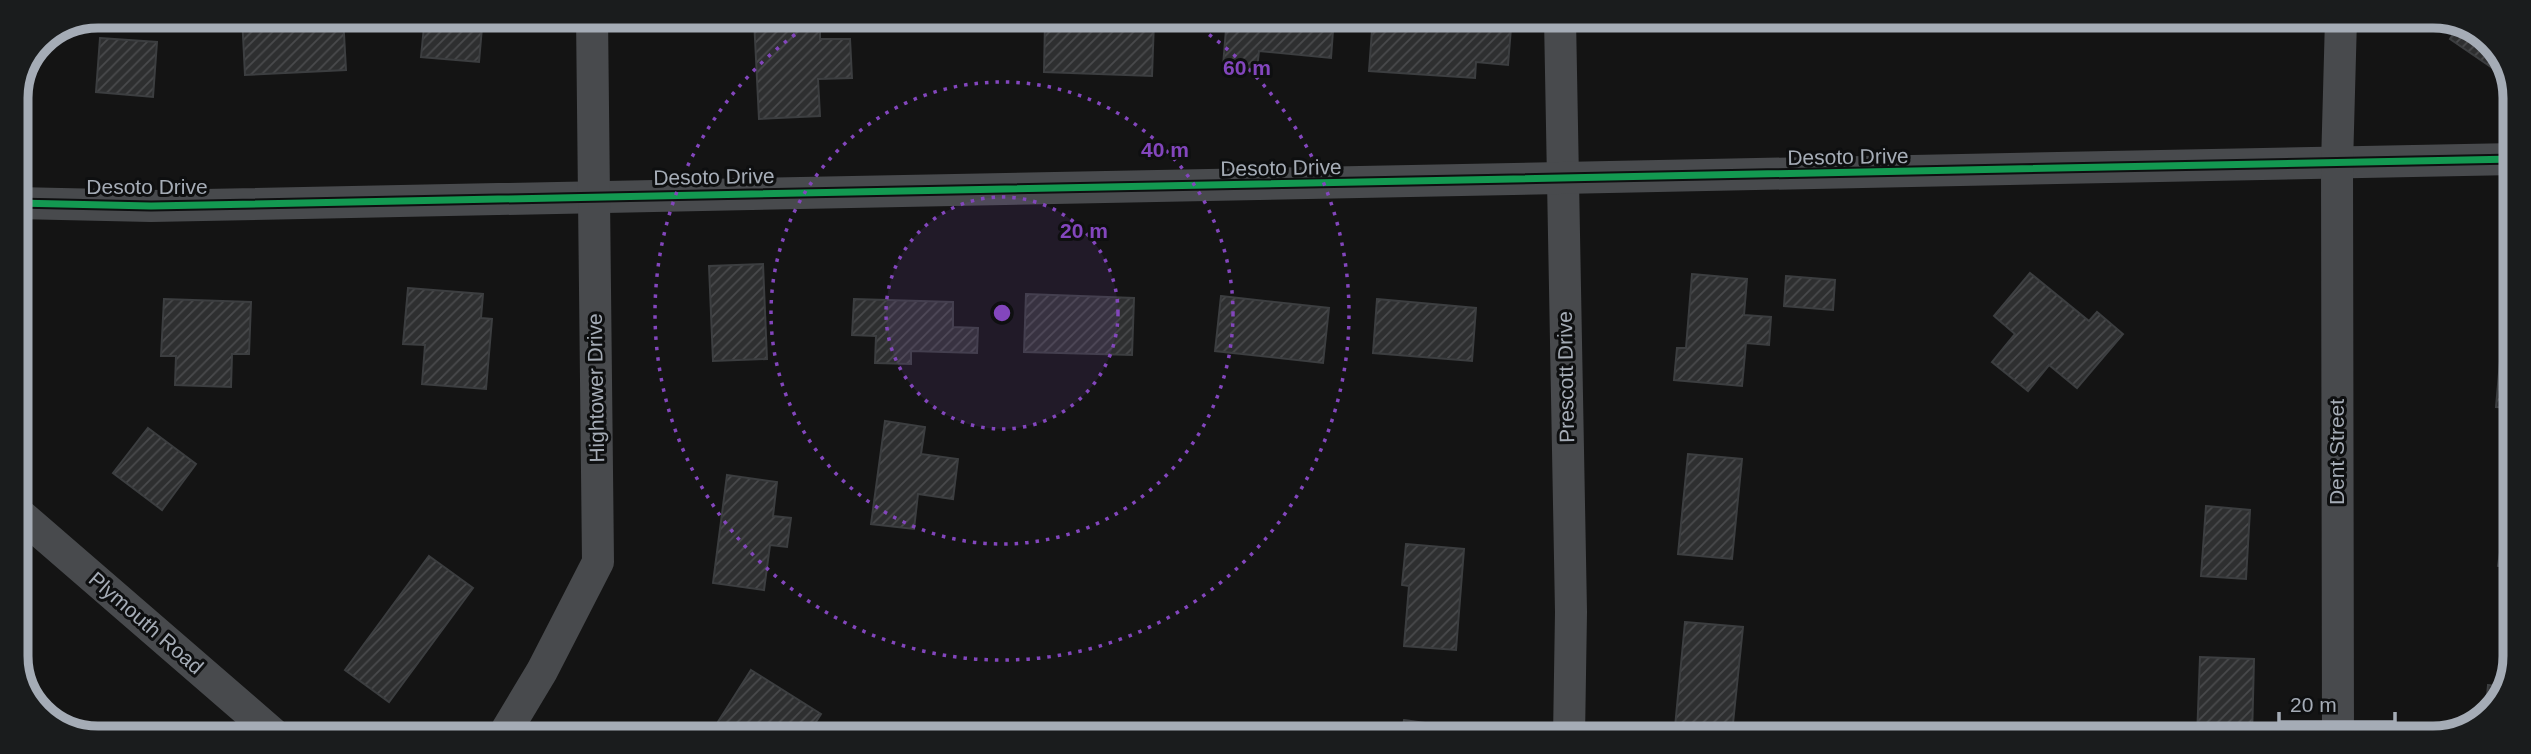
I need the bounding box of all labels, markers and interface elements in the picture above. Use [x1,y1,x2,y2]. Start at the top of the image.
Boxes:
text: 60 m [1223,56,1271,79]
text: 40 m [1141,138,1189,161]
street label: Desoto Drive [1787,144,1909,169]
street label: Desoto Drive [1220,155,1342,180]
street label: Desoto Drive [653,164,775,189]
street label: Desoto Drive [86,175,208,198]
text: 20 m [1060,219,1108,242]
centre of rings [990,301,1014,325]
street label: Prescott Drive [1553,311,1578,443]
street label: Hightower Drive [583,313,608,463]
street label: Dent Street [2325,399,2348,505]
street label: Plymouth Road [85,567,208,678]
scale bar [2279,680,2394,724]
text: 20 m [2290,693,2337,716]

